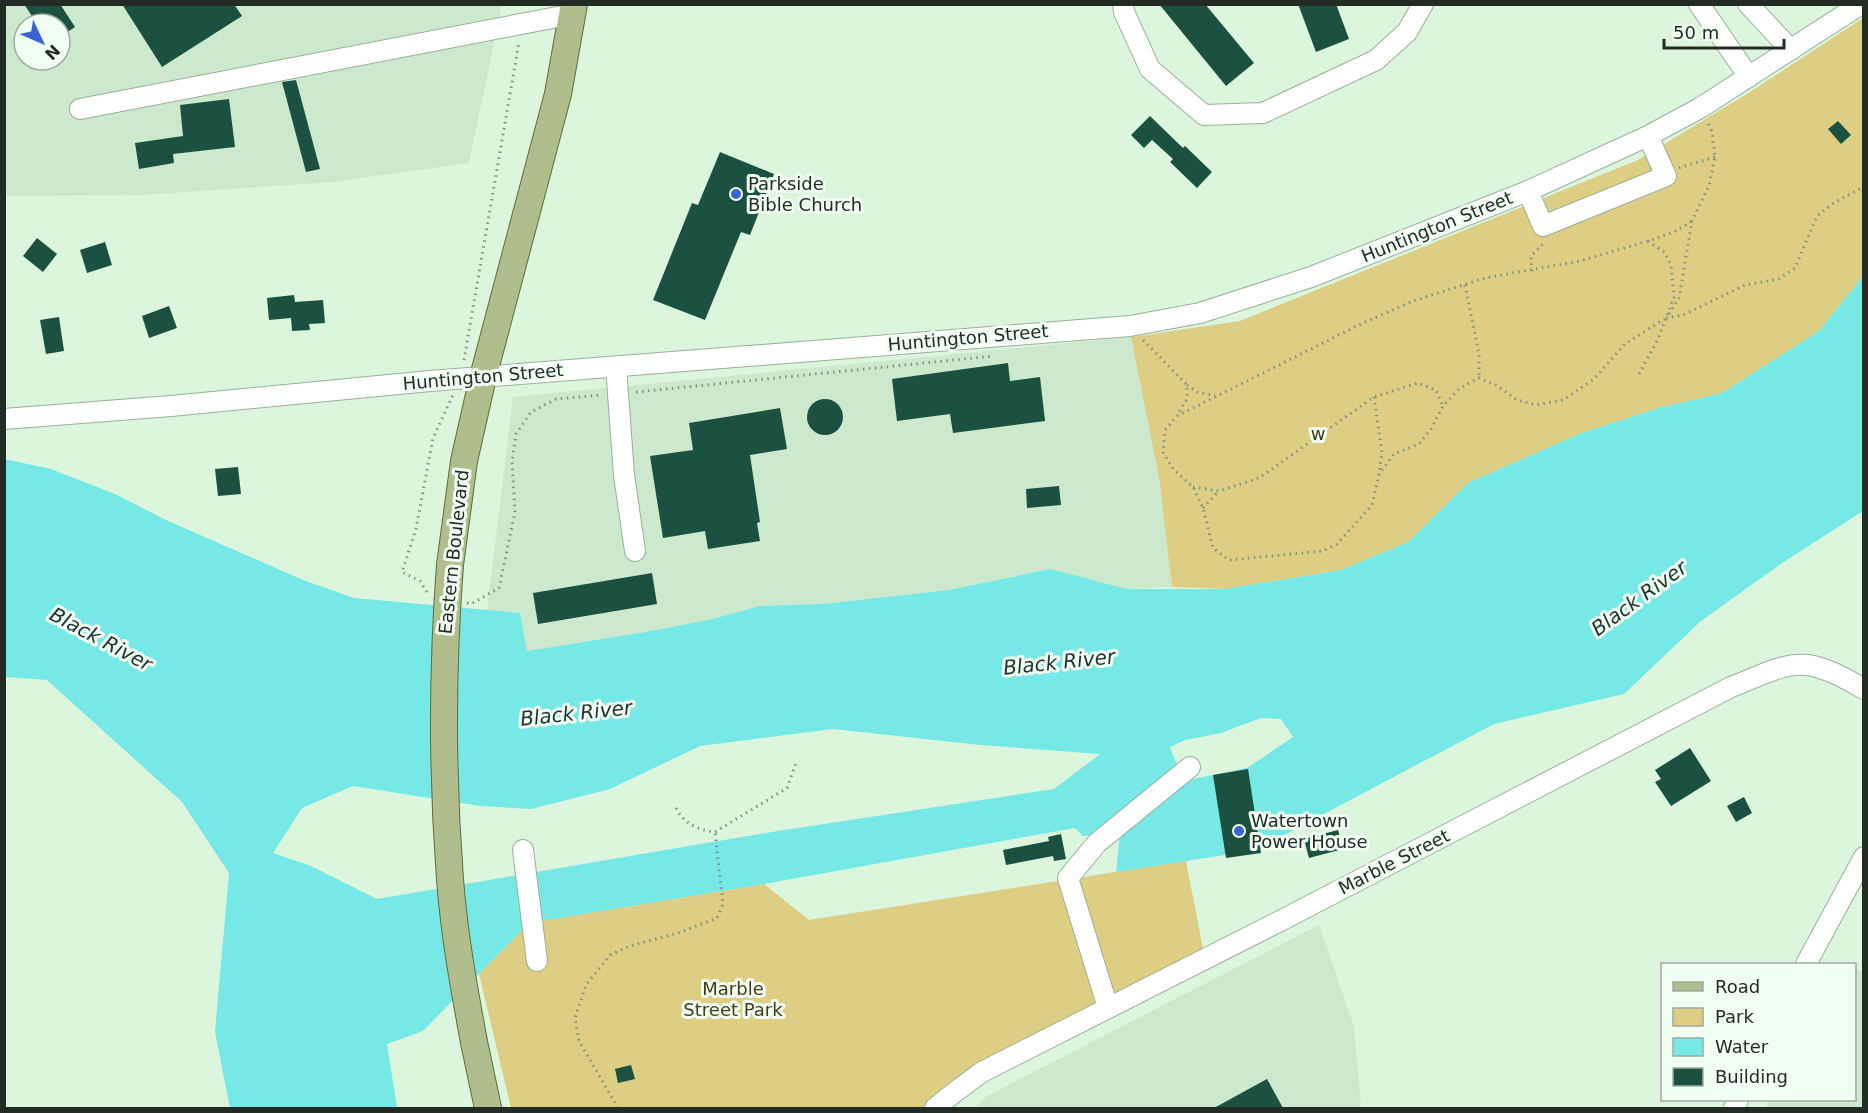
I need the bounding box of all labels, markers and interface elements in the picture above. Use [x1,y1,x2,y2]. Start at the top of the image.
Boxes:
north arrow [12,12,72,72]
scale bar [1664,12,1784,50]
text: 50 m [1673,22,1719,43]
text: N [41,41,64,63]
place label: Parkside Bible Church [748,173,862,215]
marker: Parkside Bible Church [729,187,743,201]
street label: Huntington Street [1358,187,1515,266]
street label: Huntington Street [887,320,1049,355]
street label: Huntington Street [402,359,564,394]
park label: w [1311,423,1325,444]
street label: Eastern Boulevard [434,469,473,635]
water label: Black River [1587,554,1693,641]
water label: Black River [46,602,158,677]
water label: Black River [1002,644,1118,680]
water label: Black River [519,695,635,731]
place label: Watertown Power House [1251,810,1368,852]
marker: Watertown Power House [1232,824,1246,838]
street label: Marble Street [1335,825,1453,899]
legend [1661,963,1856,1101]
text: Road [1715,976,1760,997]
park label: Marble Street Park [683,978,783,1020]
text: Park [1715,1006,1754,1027]
text: Water [1715,1036,1769,1057]
text: Building [1715,1066,1788,1087]

